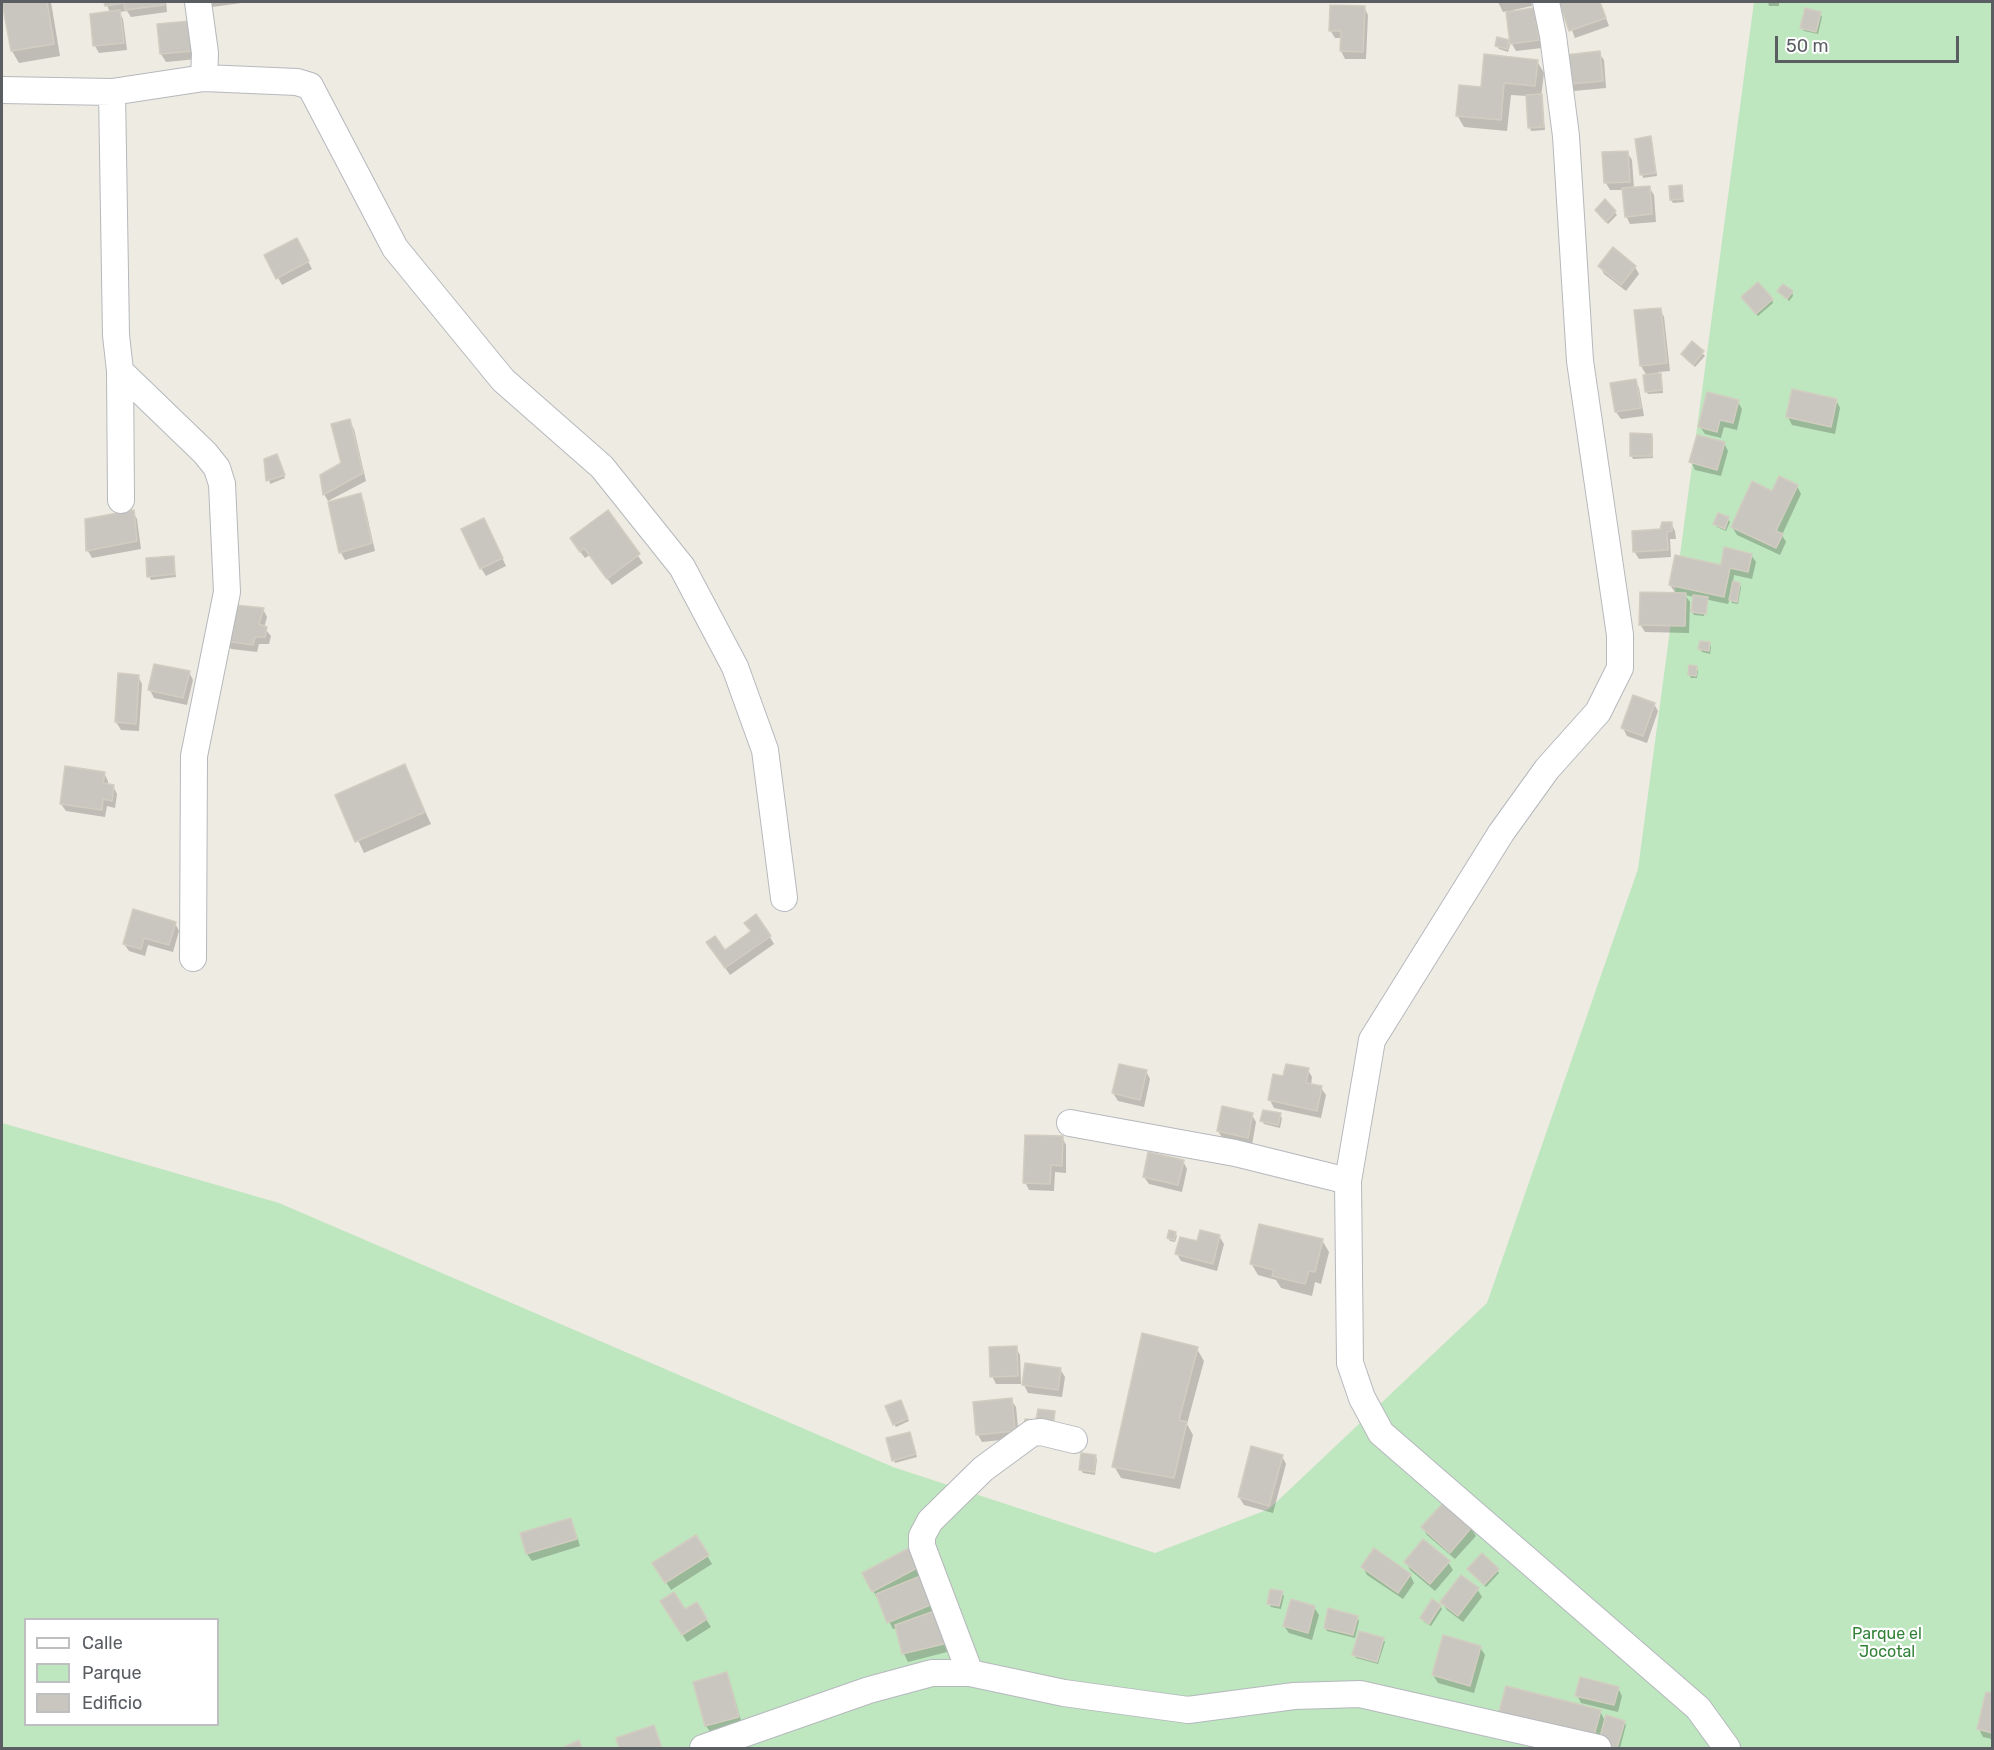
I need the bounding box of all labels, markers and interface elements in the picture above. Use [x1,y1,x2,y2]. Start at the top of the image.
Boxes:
scale bar [1778,24,1962,62]
text: 50 m [1786,35,1829,57]
legend [24,1618,219,1726]
park label: Parque el Jocotal [1852,1624,1922,1662]
text: Calle [82,1632,123,1654]
text: Parque [82,1662,142,1684]
text: Edificio [82,1692,142,1714]

